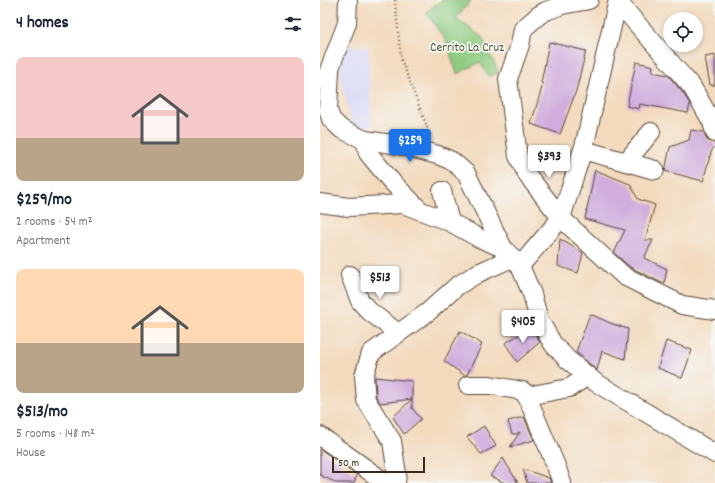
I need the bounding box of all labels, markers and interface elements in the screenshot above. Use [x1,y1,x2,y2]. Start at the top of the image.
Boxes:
text: 4 homes [16,12,69,36]
map controls [663,12,703,52]
button: locate [663,12,703,52]
icon: filters [282,13,304,35]
park label: Cerrito La Cruz [430,39,504,58]
icon: home [124,83,196,155]
pin: $259 [386,129,434,163]
text: $259 [398,132,422,151]
pin: $393 [525,145,573,179]
text: $393 [537,148,561,167]
text: $259/mo [16,189,72,213]
text: 2 rooms · 54 m² [16,213,92,232]
text: Apartment [16,232,70,251]
pin: $513 [356,266,404,300]
text: $513 [369,269,391,288]
icon: home [124,295,196,367]
pin: $405 [499,310,547,344]
text: $405 [510,313,536,332]
text: $513/mo [16,401,68,425]
text: 5 rooms · 148 m² [16,425,95,444]
text: House [16,444,45,463]
scale bar [332,455,425,474]
text: 50 m [338,456,359,472]

